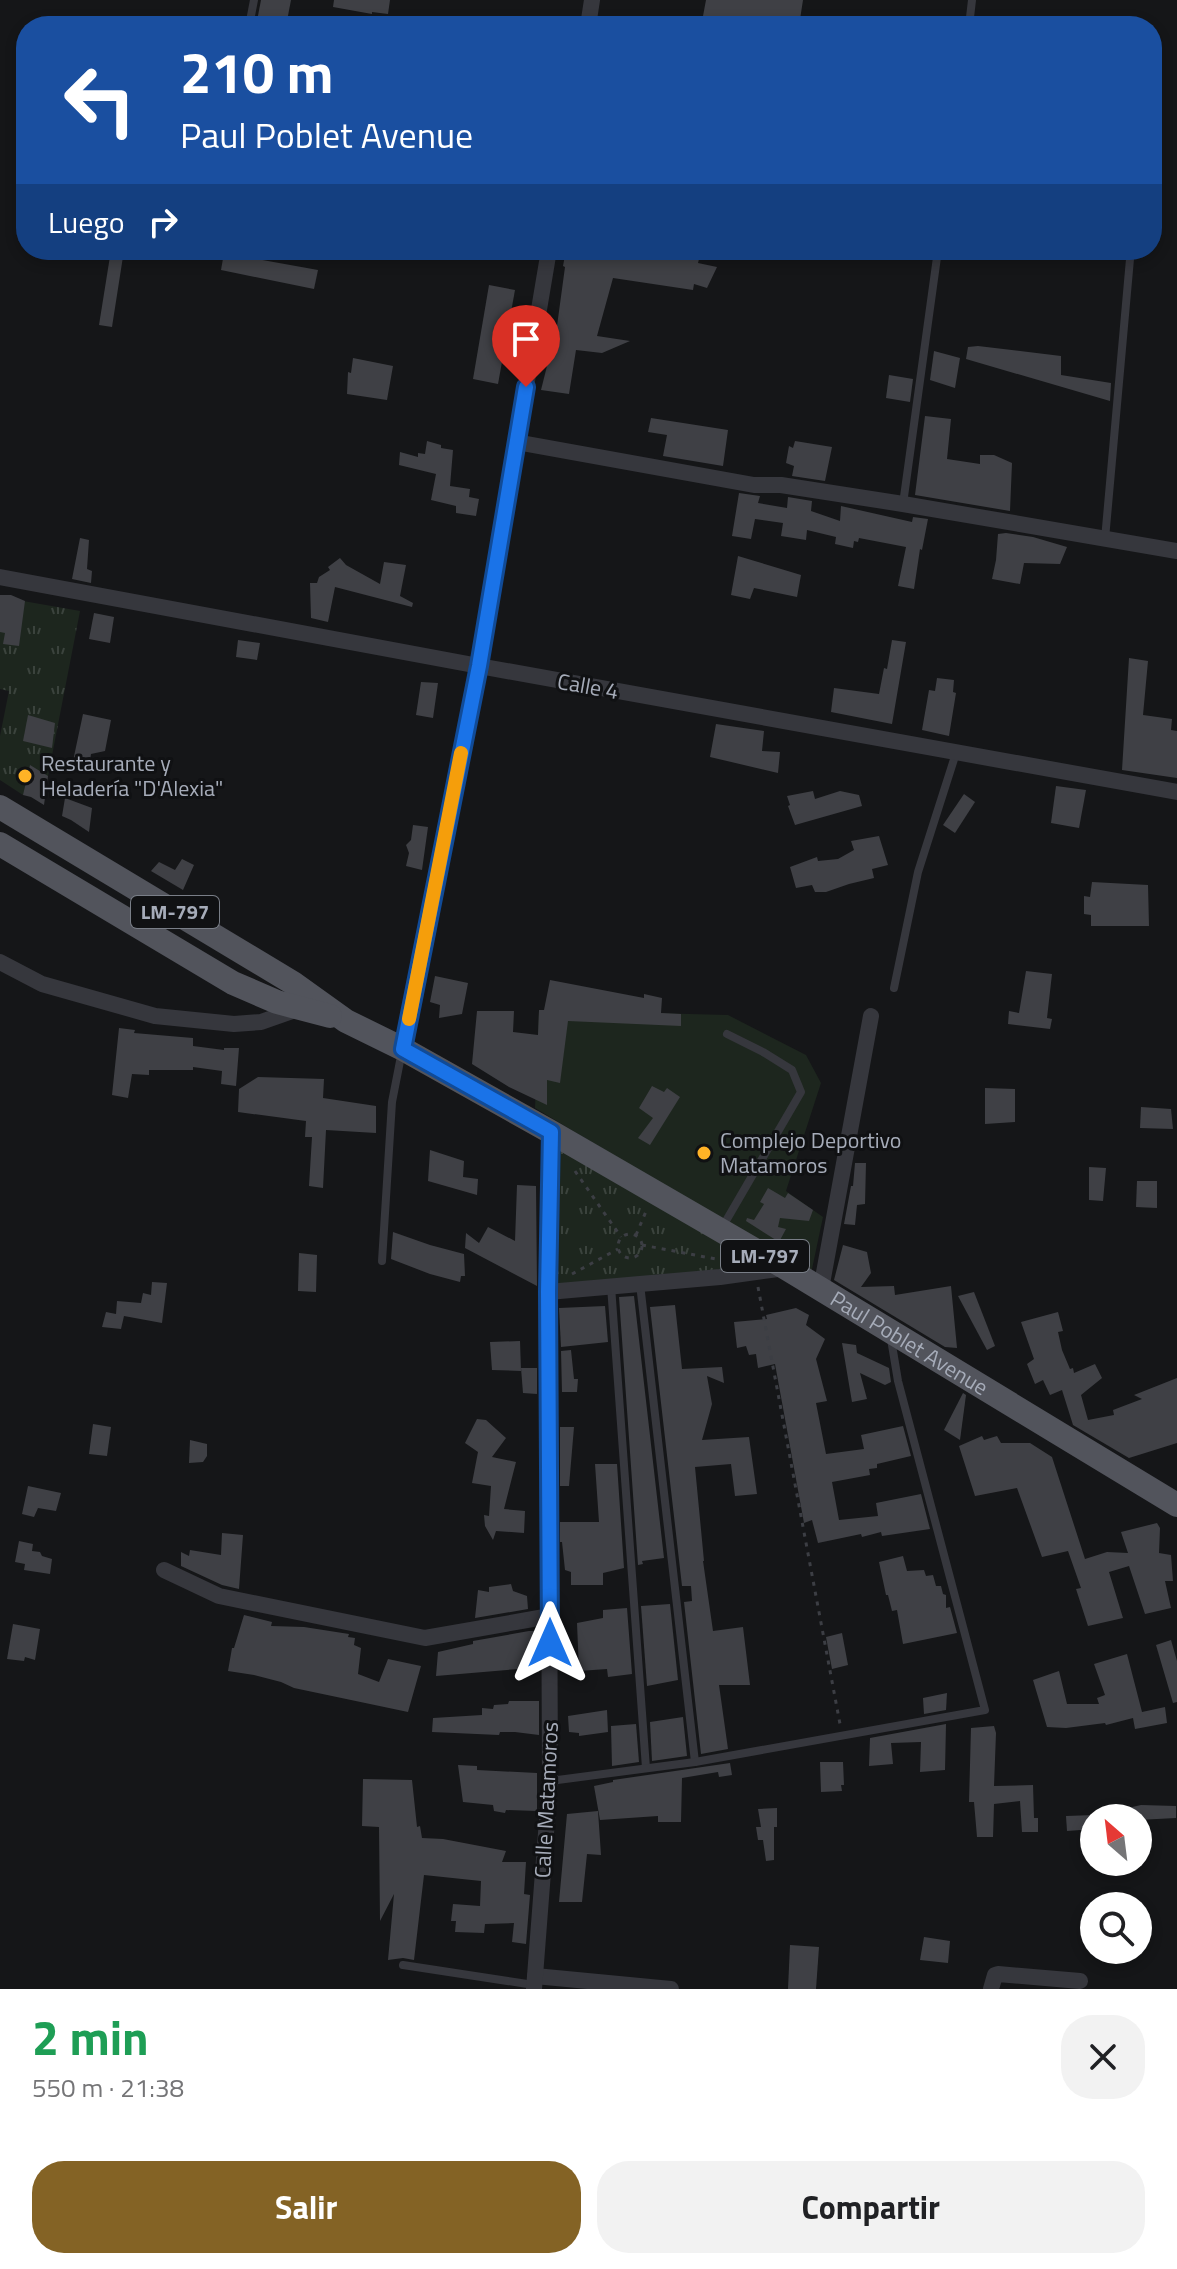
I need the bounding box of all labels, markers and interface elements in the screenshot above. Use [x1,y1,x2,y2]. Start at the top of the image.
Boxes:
text: 210 m [180,30,333,115]
icon: left [48,48,152,152]
text: Paul Poblet Avenue [180,107,473,162]
text: Luego [48,199,125,245]
icon: right [141,200,185,244]
pin [492,305,560,387]
icon: arrive [504,317,548,361]
street label: Calle 4 [555,664,621,708]
place label: Restaurante y Heladería "D'Alexia" [41,746,223,805]
marker: Restaurante y Heladería "D'Alexia" [16,767,34,785]
road number: LM-797 [131,896,219,928]
place label: Complejo Deportivo Matamoros [720,1123,901,1182]
marker: Complejo Deportivo Matamoros [695,1144,713,1162]
road number: LM-797 [721,1240,809,1272]
street label: Paul Poblet Avenue [824,1282,995,1404]
position arrow [508,1601,592,1685]
street label: Calle Matamoros [525,1721,567,1879]
north arrow [1080,1804,1152,1876]
map controls [1080,1804,1152,1964]
button: search [1080,1892,1152,1964]
text: 2 min [32,2001,149,2074]
button: close [1061,2015,1145,2099]
text: 550 m · 21:38 [32,2068,184,2107]
button: Salir [32,2161,581,2253]
button: Compartir [597,2161,1145,2253]

